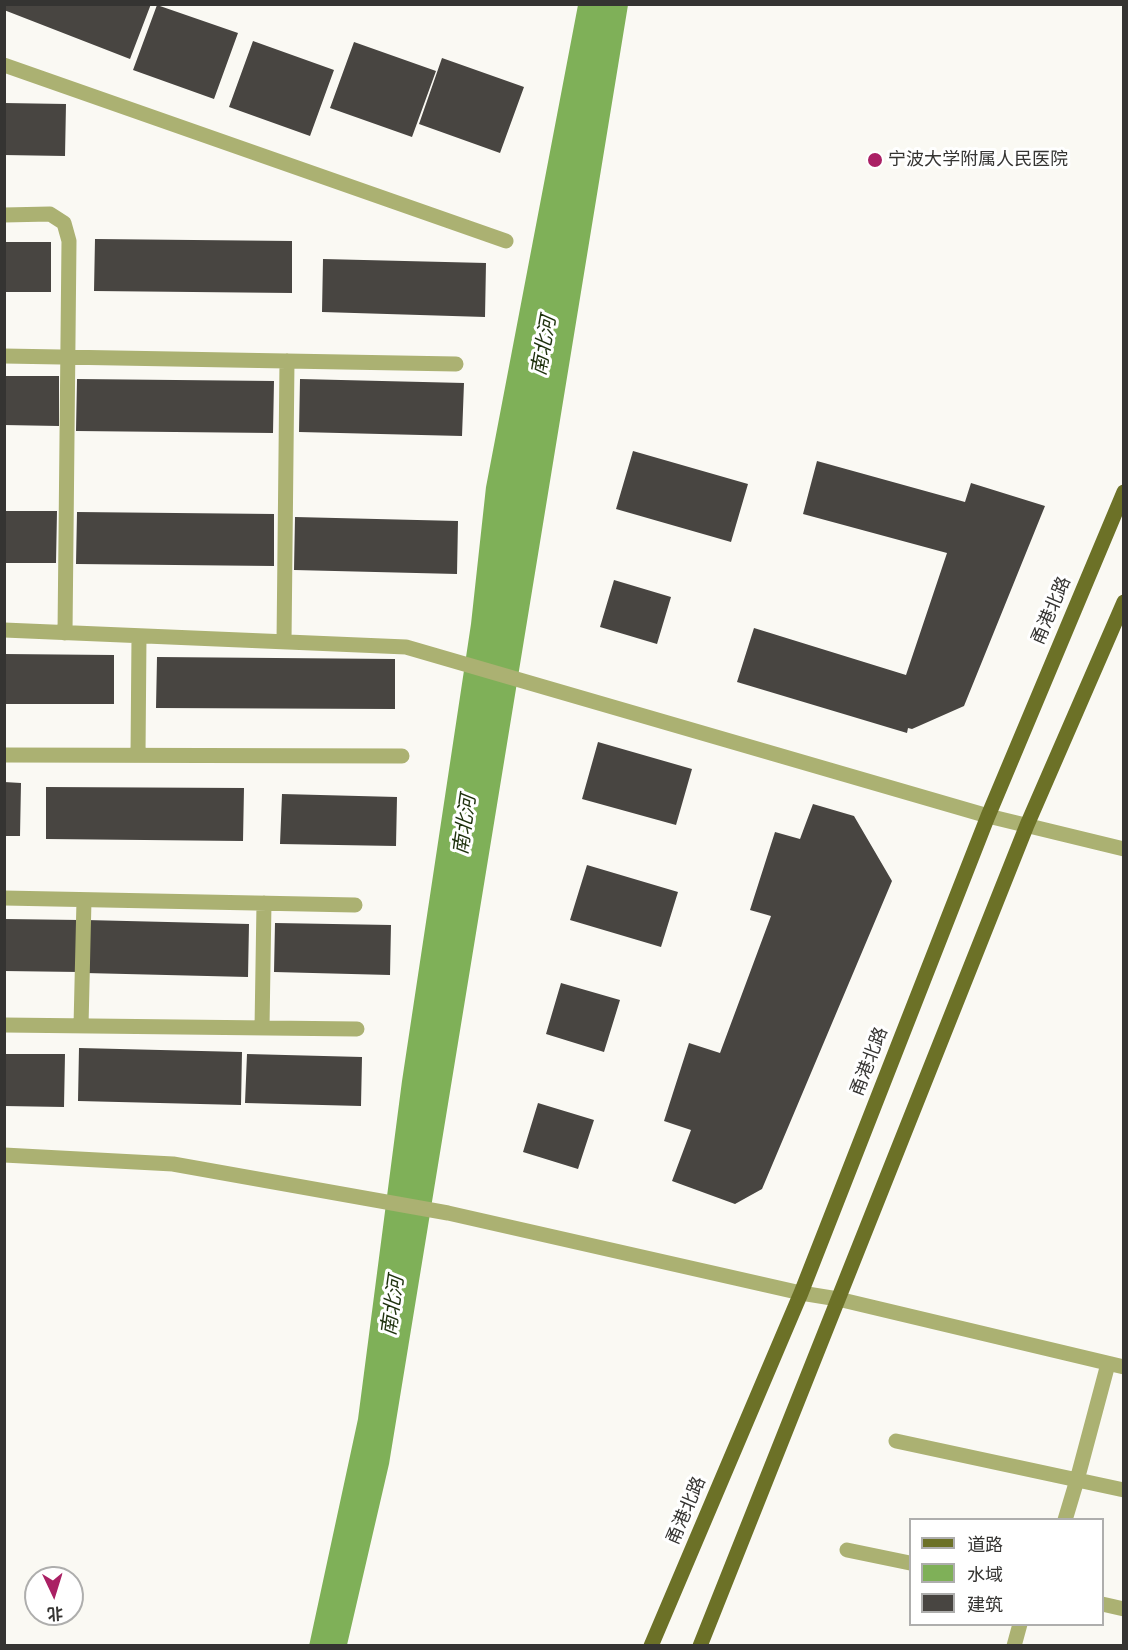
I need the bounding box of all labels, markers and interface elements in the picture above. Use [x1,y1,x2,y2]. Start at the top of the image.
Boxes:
place label: 宁波大学附属人民医院 [888,149,1068,171]
marker: 宁波大学附属人民医院 [866,151,884,169]
water label: 南北河 [528,314,562,378]
street label: 甬港北路 [1028,574,1076,648]
water label: 南北河 [450,794,482,856]
street label: 甬港北路 [847,1025,893,1099]
water label: 南北河 [378,1275,410,1337]
street label: 甬港北路 [663,1474,711,1548]
legend [909,1518,1104,1626]
text: 道路 [967,1535,1003,1556]
text: 水域 [967,1565,1003,1586]
north arrow [24,1566,84,1626]
text: 建筑 [967,1595,1003,1616]
text: 北 [47,1602,64,1622]

